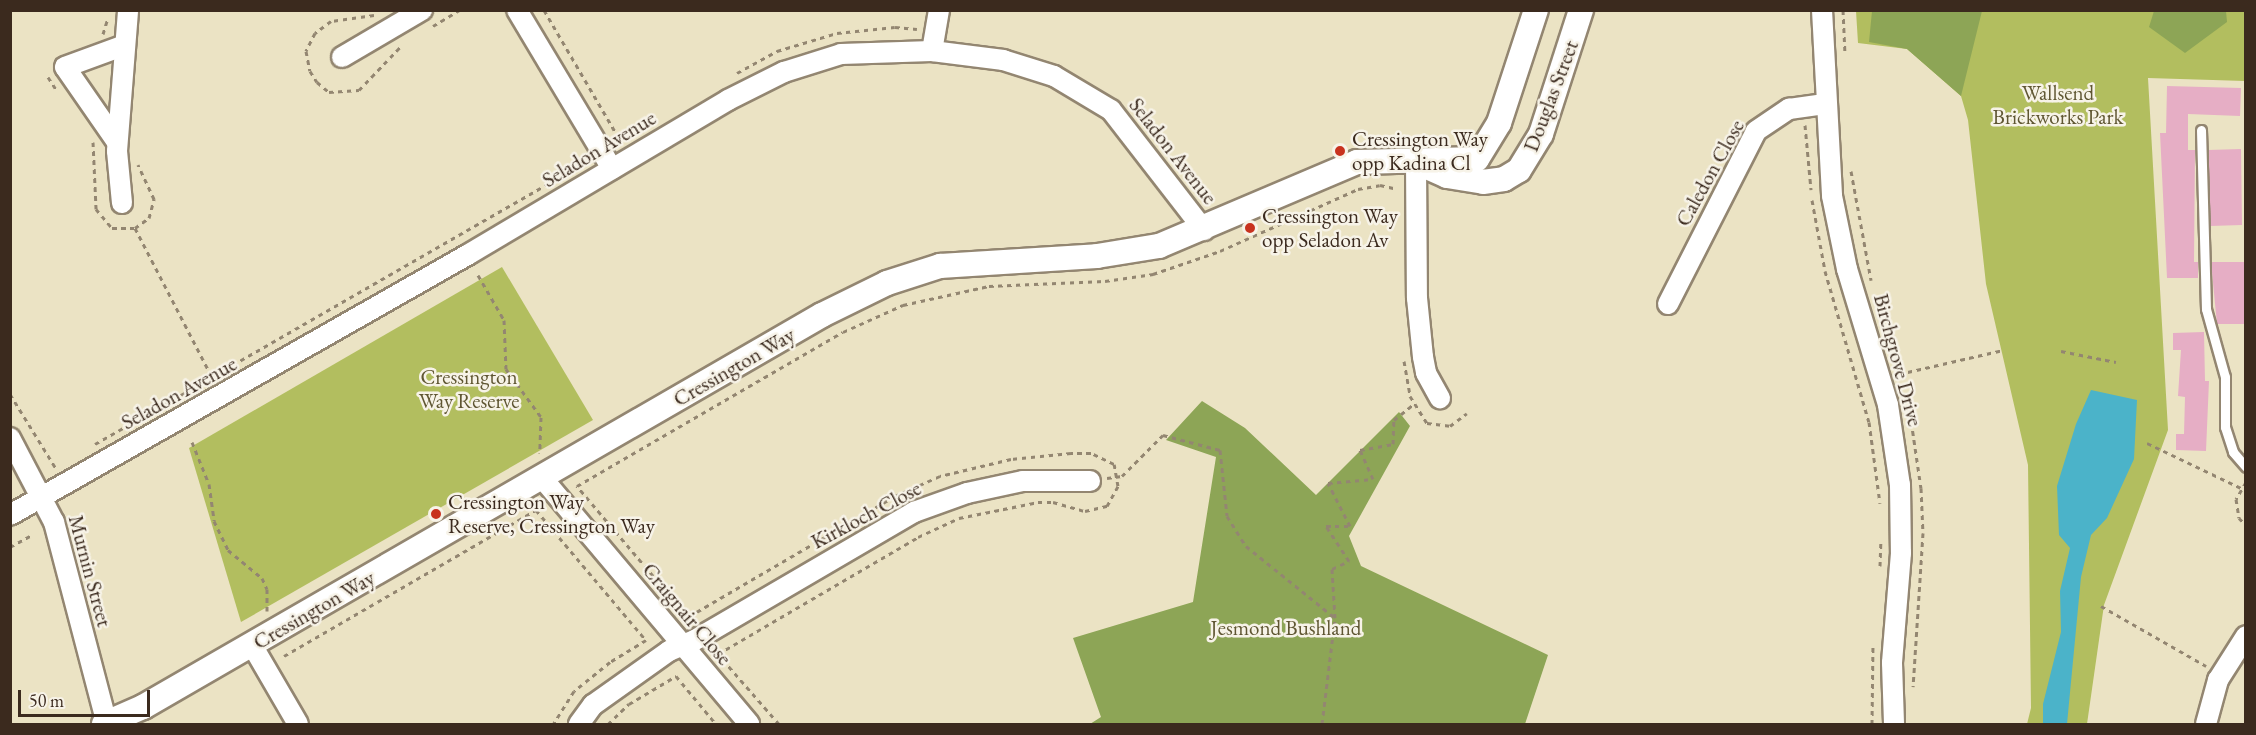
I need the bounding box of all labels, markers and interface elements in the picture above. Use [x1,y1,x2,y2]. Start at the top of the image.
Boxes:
street label: Douglas Street [1518,37,1584,155]
park label: Wallsend Brickworks Park [1993,80,2123,130]
street label: Seladon Avenue [1124,93,1222,209]
street label: Seladon Avenue [538,105,660,193]
street label: Caledon Close [1670,115,1750,231]
place label: Cressington Way opp Kadina Cl [1352,126,1488,176]
marker: Cressington Way opp Kadina Cl [1333,144,1347,158]
place label: Cressington Way opp Seladon Av [1262,203,1398,253]
marker: Cressington Way opp Seladon Av [1243,221,1257,235]
street label: Birchgrove Drive [1868,291,1928,429]
street label: Cressington Way [669,322,799,412]
street label: Seladon Avenue [117,351,241,435]
park label: Cressington Way Reserve [419,364,519,414]
street label: Kirkloch Close [807,476,925,554]
place label: Cressington Way Reserve, Cressington Way [448,489,655,539]
marker: Cressington Way Reserve, Cressington Way [429,507,443,521]
street label: Murnin Street [63,512,117,630]
street label: Craignair Close [637,558,737,670]
street label: Cressington Way [249,565,379,655]
park label: Jesmond Bushland [1211,615,1361,641]
scale bar [21,678,153,716]
text: 50 m [29,689,64,712]

